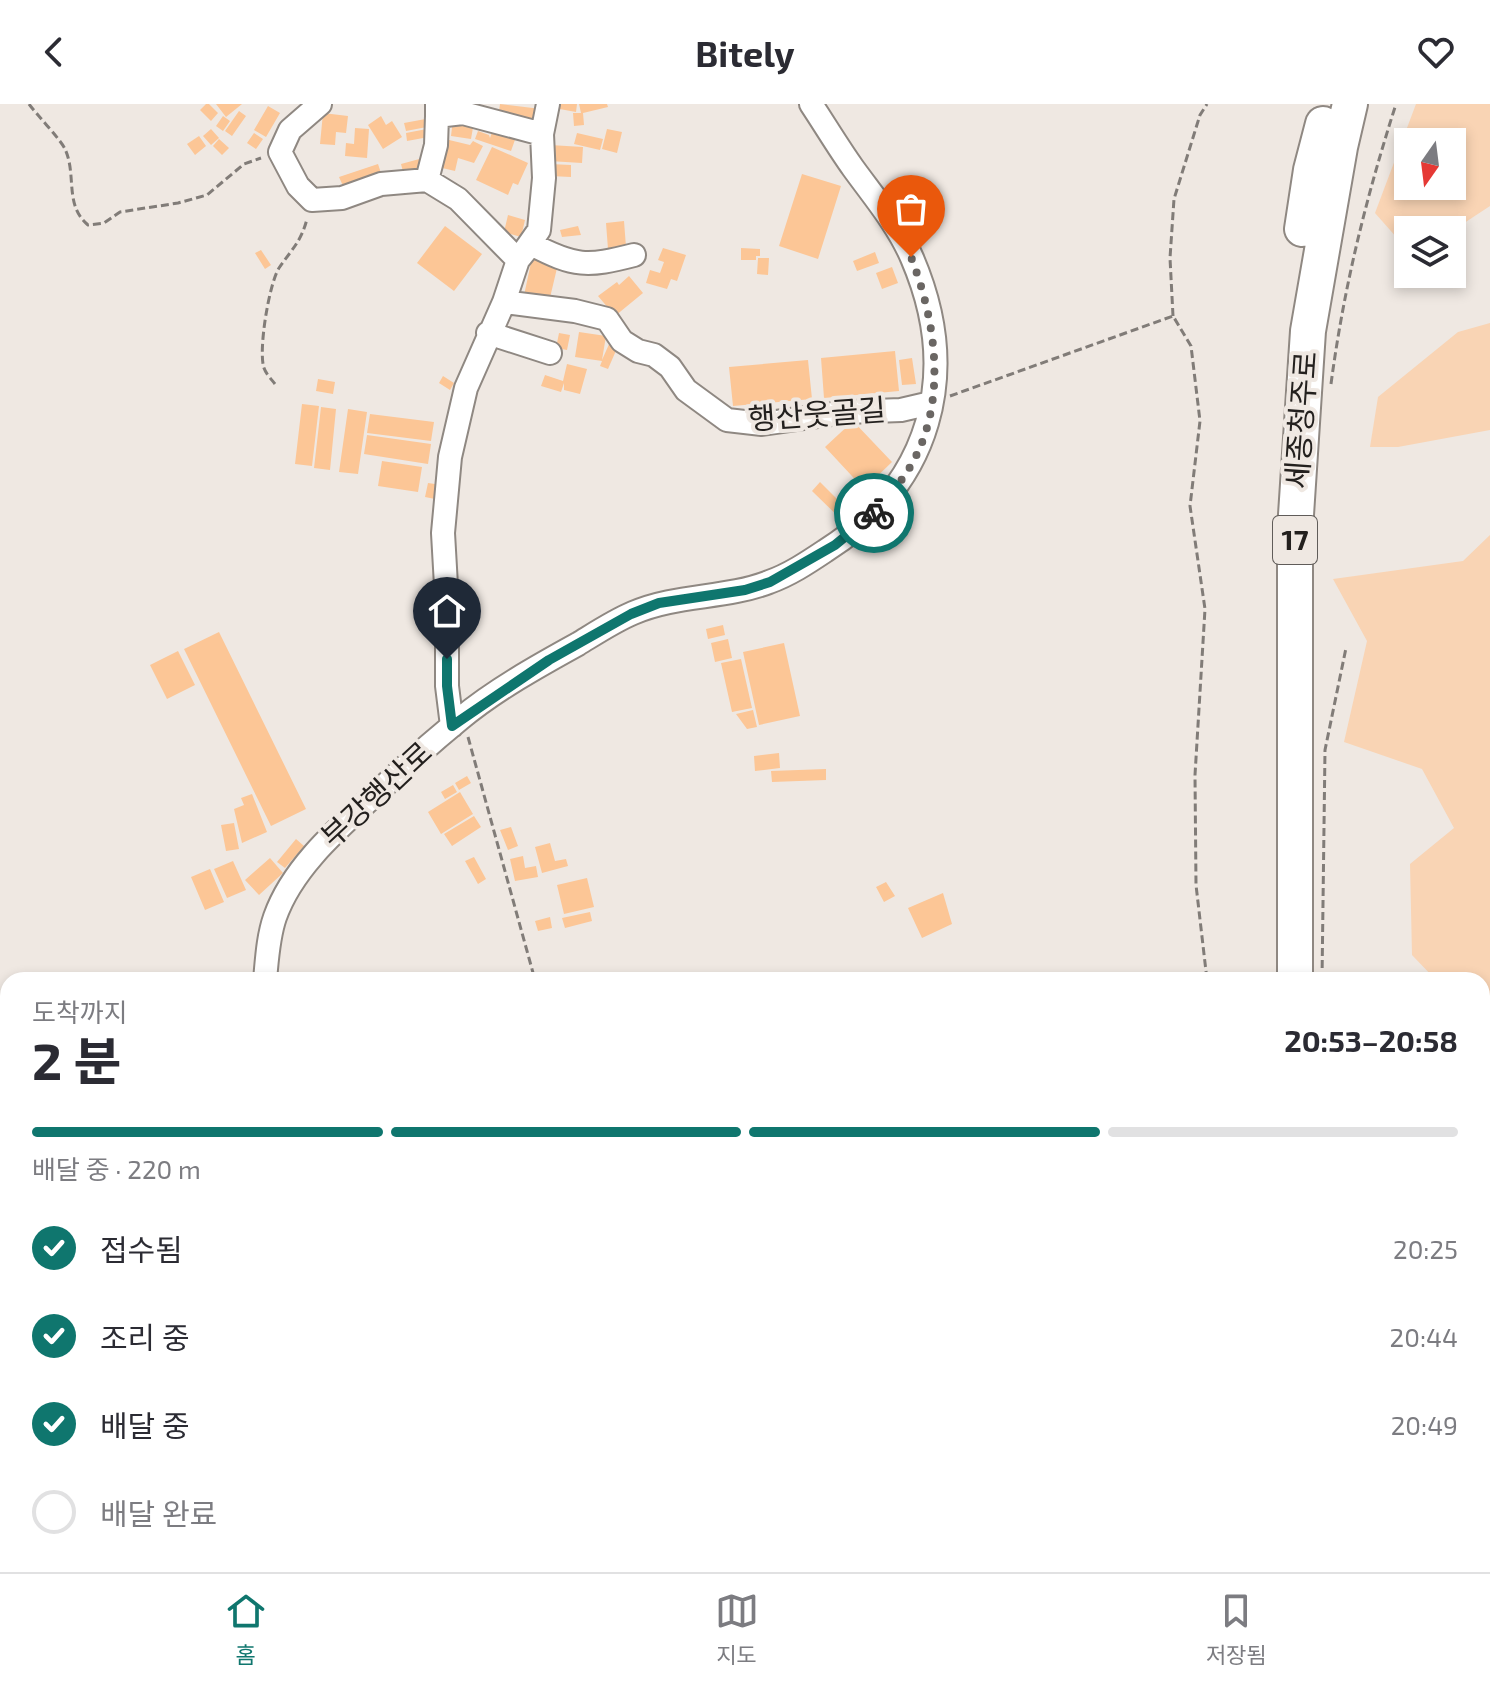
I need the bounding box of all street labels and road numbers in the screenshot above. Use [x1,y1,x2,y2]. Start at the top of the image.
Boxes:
street label: 세종청주로 [1277,350,1323,490]
street label: 행산웃골길 [747,390,887,436]
road number: 17 [1273,516,1317,564]
street label: 부강행산로 [313,733,438,854]

